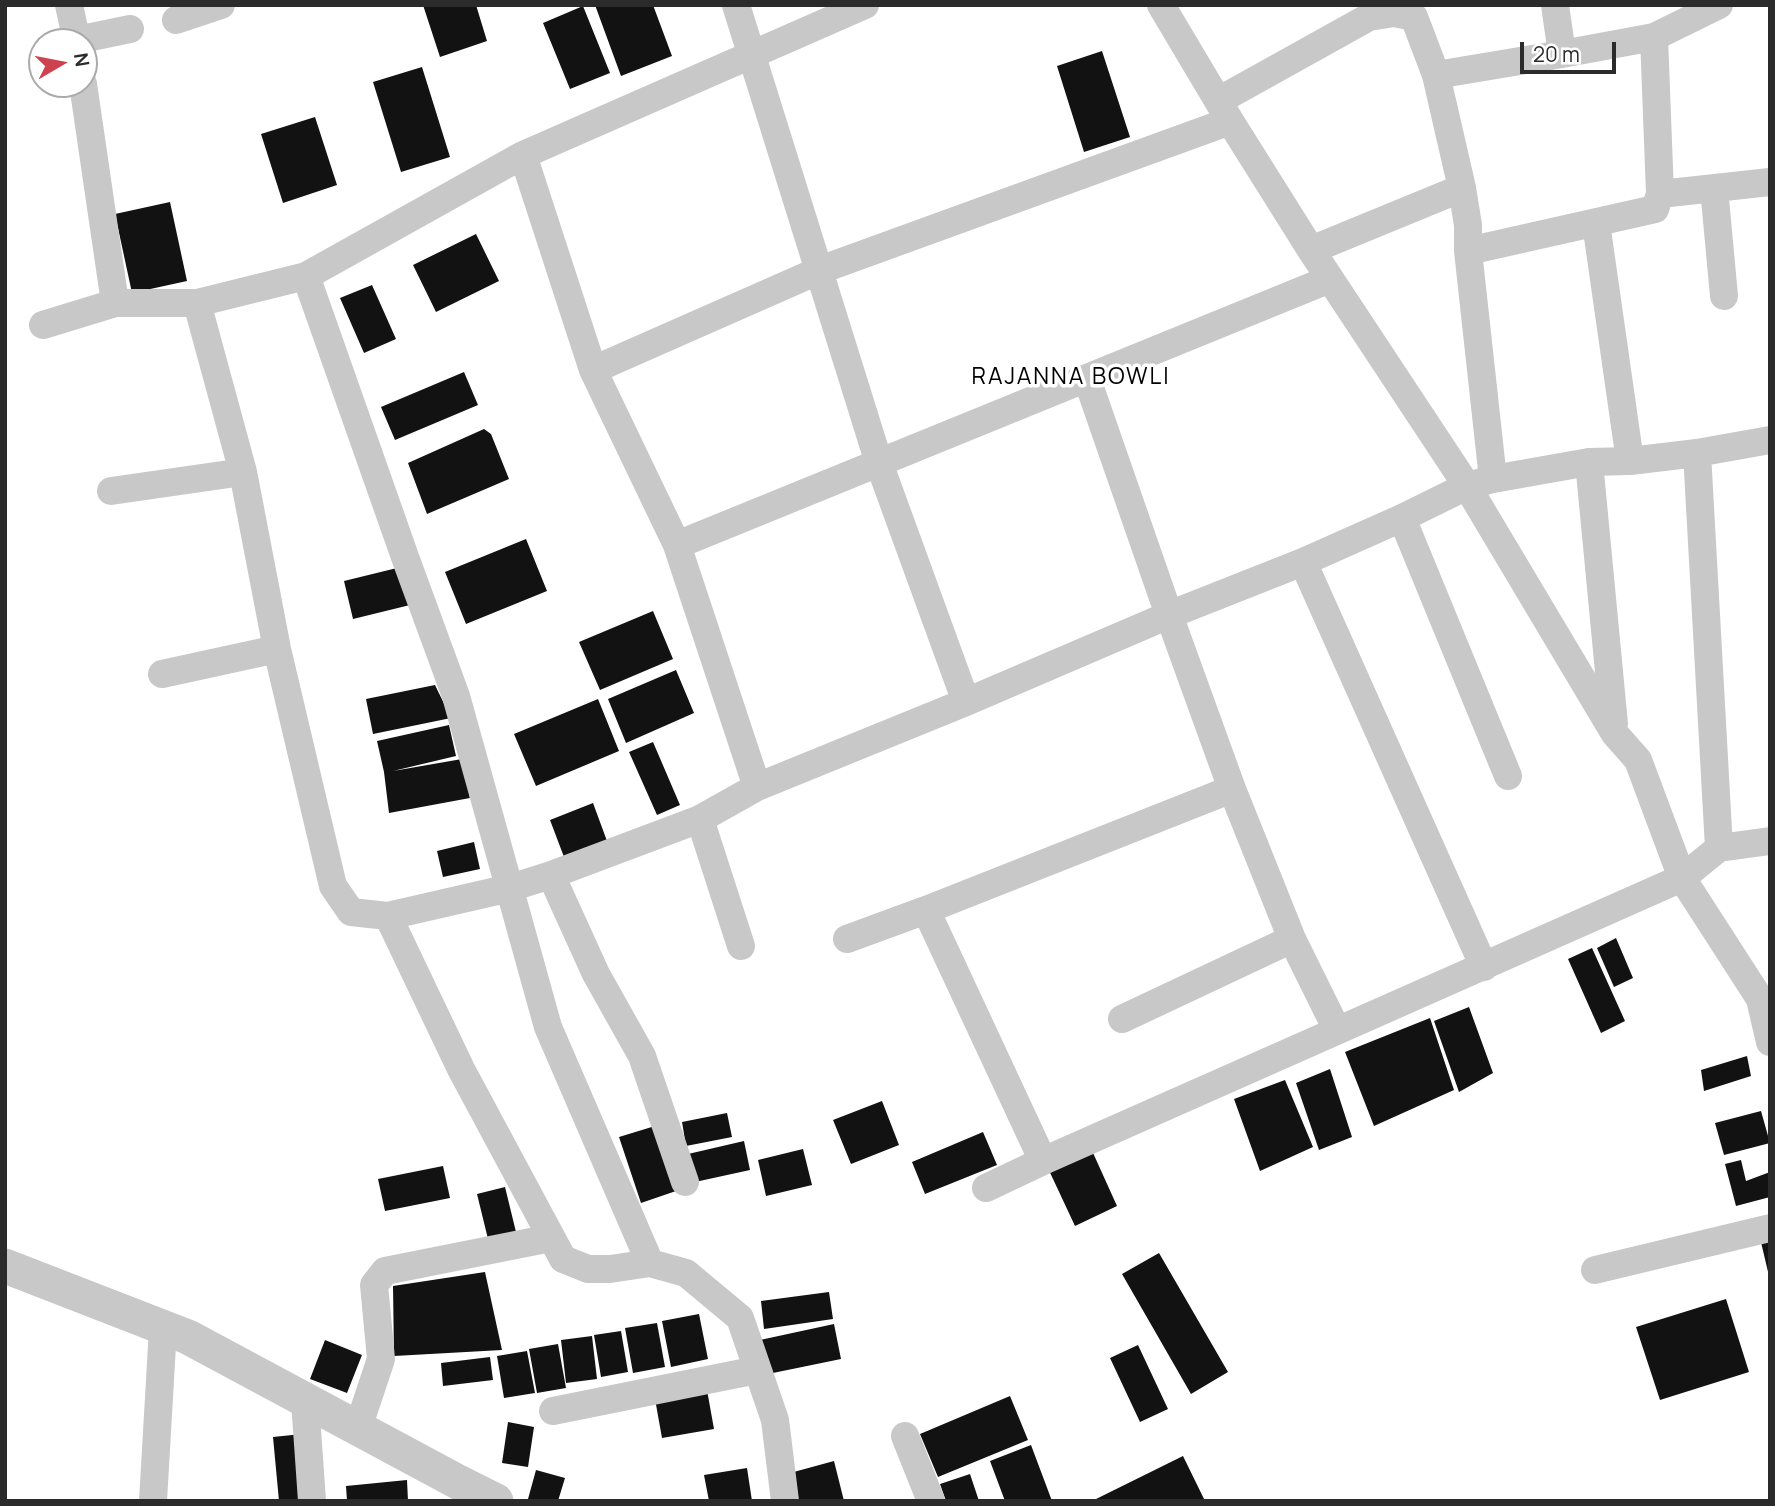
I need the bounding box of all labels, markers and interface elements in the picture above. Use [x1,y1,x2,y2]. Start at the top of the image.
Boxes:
north arrow [28,28,98,98]
scale bar [1523,28,1619,72]
text: 20 m [1533,40,1580,68]
text: N [68,51,96,69]
district label: RAJANNA BOWLI [973,364,1169,392]

